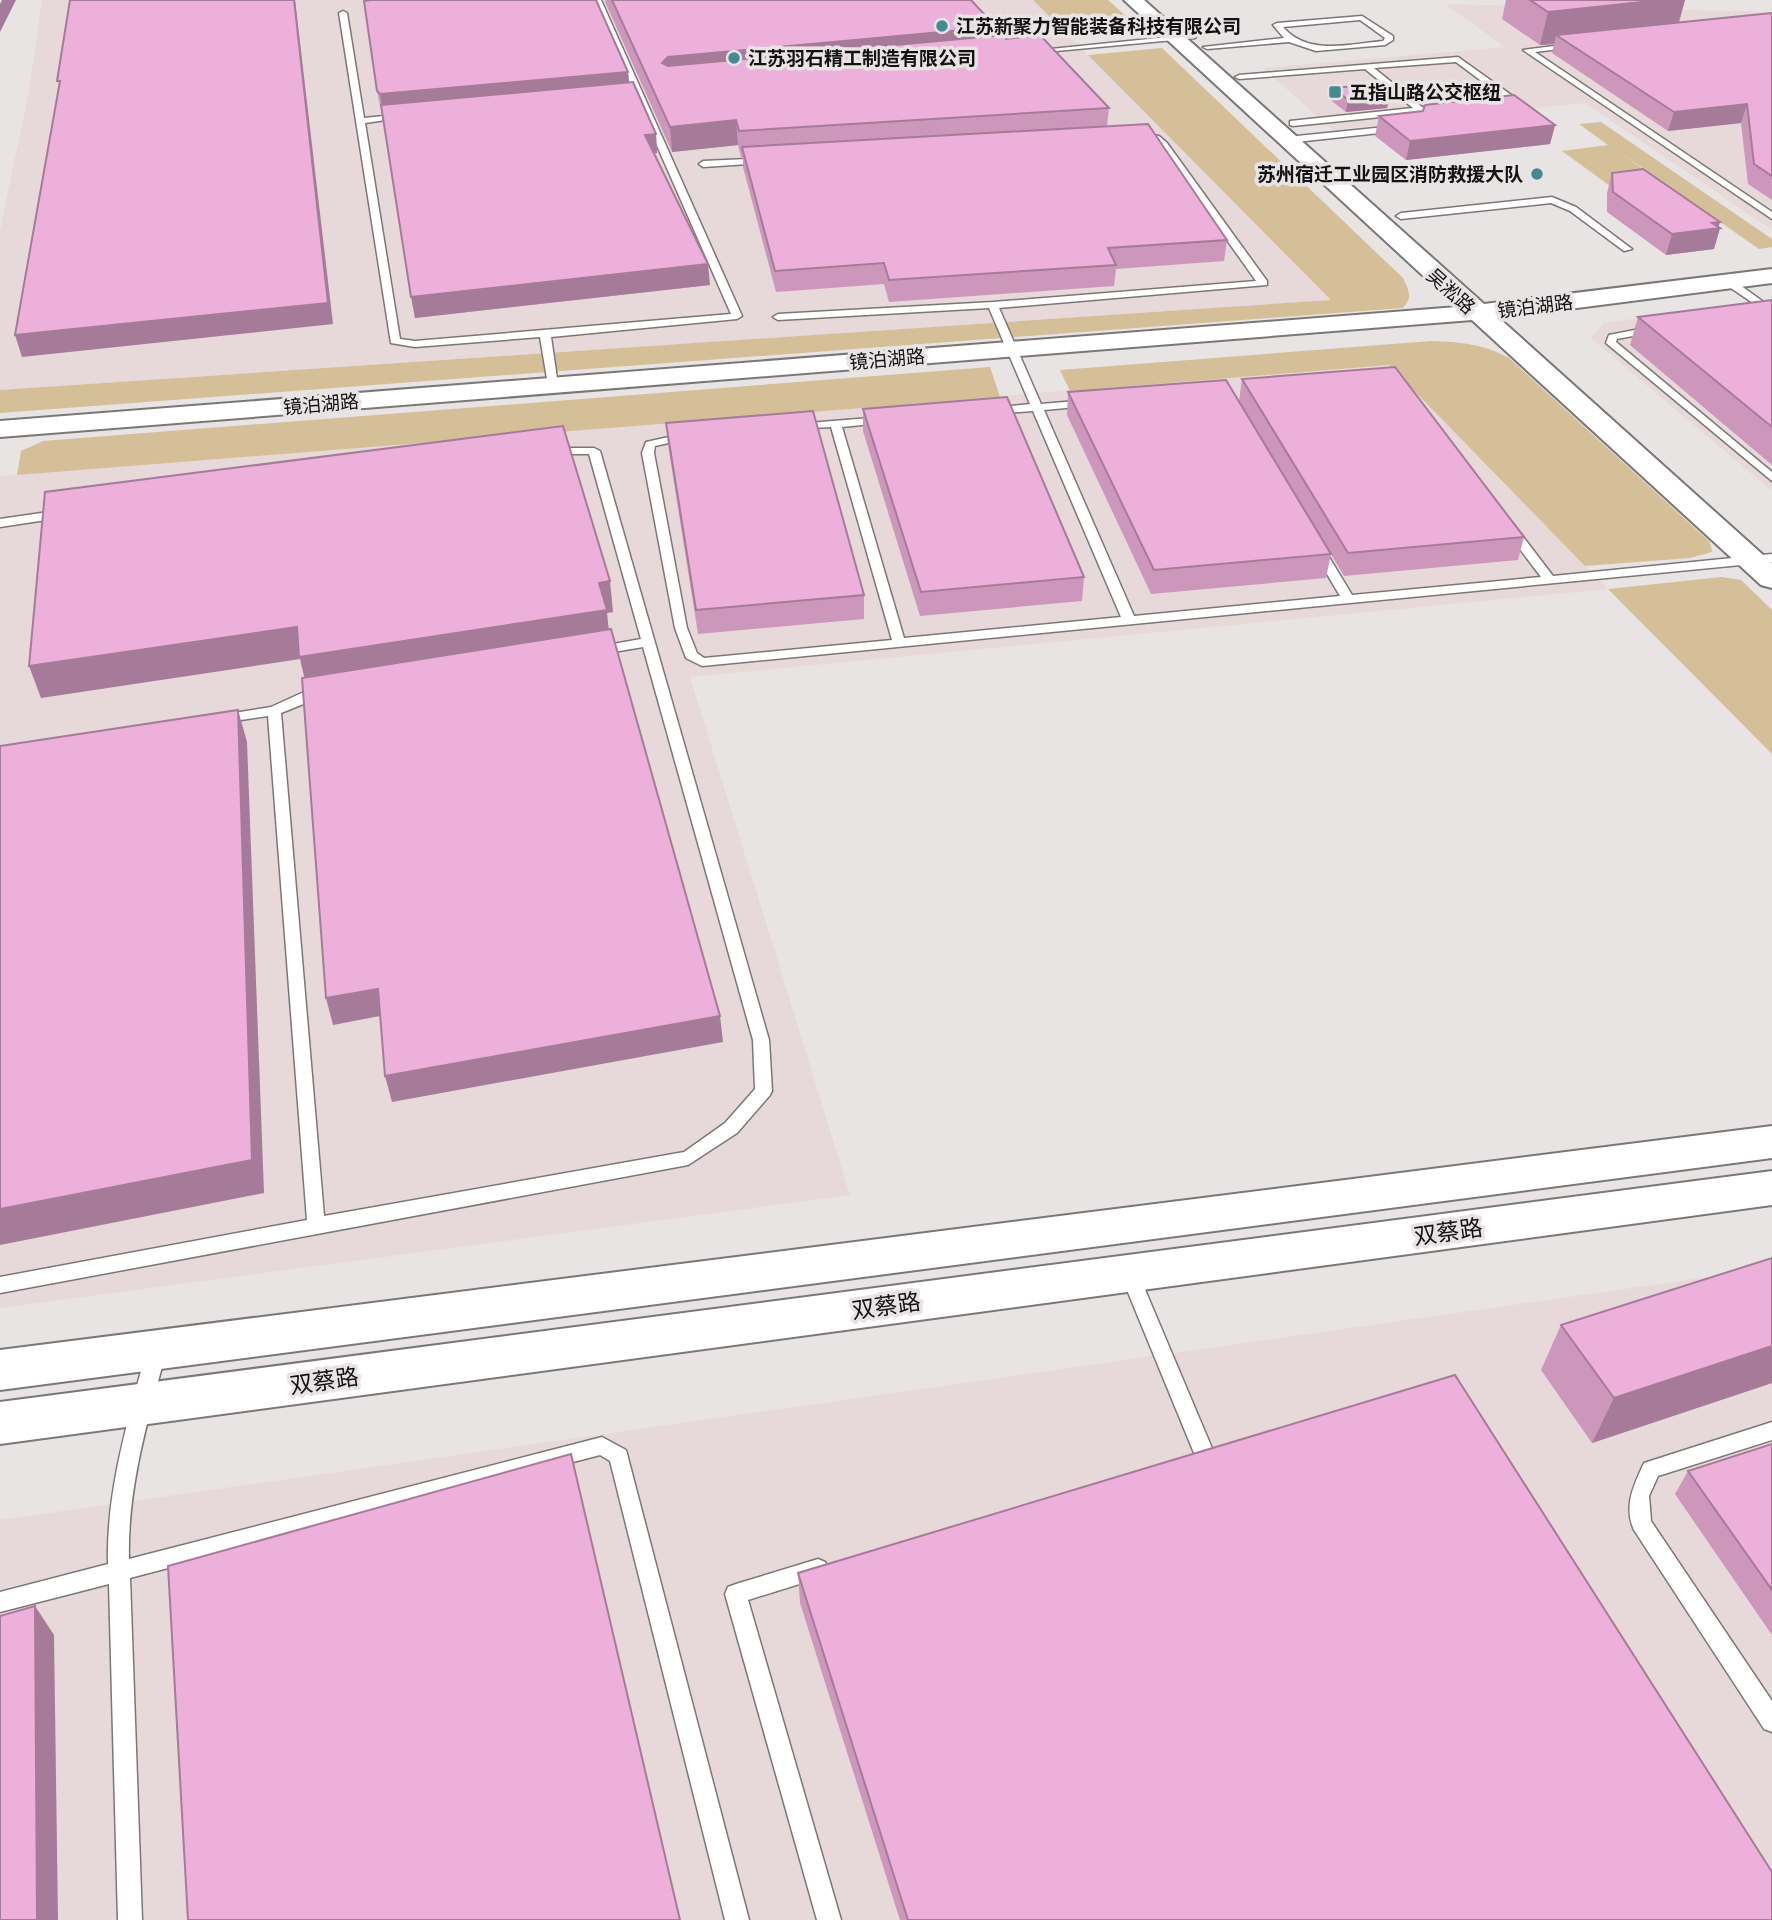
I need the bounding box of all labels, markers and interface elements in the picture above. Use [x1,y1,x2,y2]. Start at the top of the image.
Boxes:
place label: 江苏新聚力智能装备科技有限公司 [956,13,1241,39]
marker: 江苏新聚力智能装备科技有限公司 [934,18,950,34]
place label: 江苏羽石精工制造有限公司 [748,45,976,71]
marker: 江苏羽石精工制造有限公司 [726,50,742,66]
place label: 五指山路公交枢纽 [1349,79,1501,105]
marker: 五指山路公交枢纽 [1327,84,1343,100]
place label: 苏州宿迁工业园区消防救援大队 [1257,161,1523,187]
marker: 苏州宿迁工业园区消防救援大队 [1529,166,1545,182]
street label: 吴淞路 [1421,262,1481,320]
street label: 镜泊湖路 [1496,288,1574,324]
street label: 镜泊湖路 [848,343,926,375]
street label: 镜泊湖路 [282,388,360,420]
street label: 双蔡路 [1412,1210,1484,1252]
street label: 双蔡路 [850,1284,922,1326]
street label: 双蔡路 [288,1359,360,1401]

